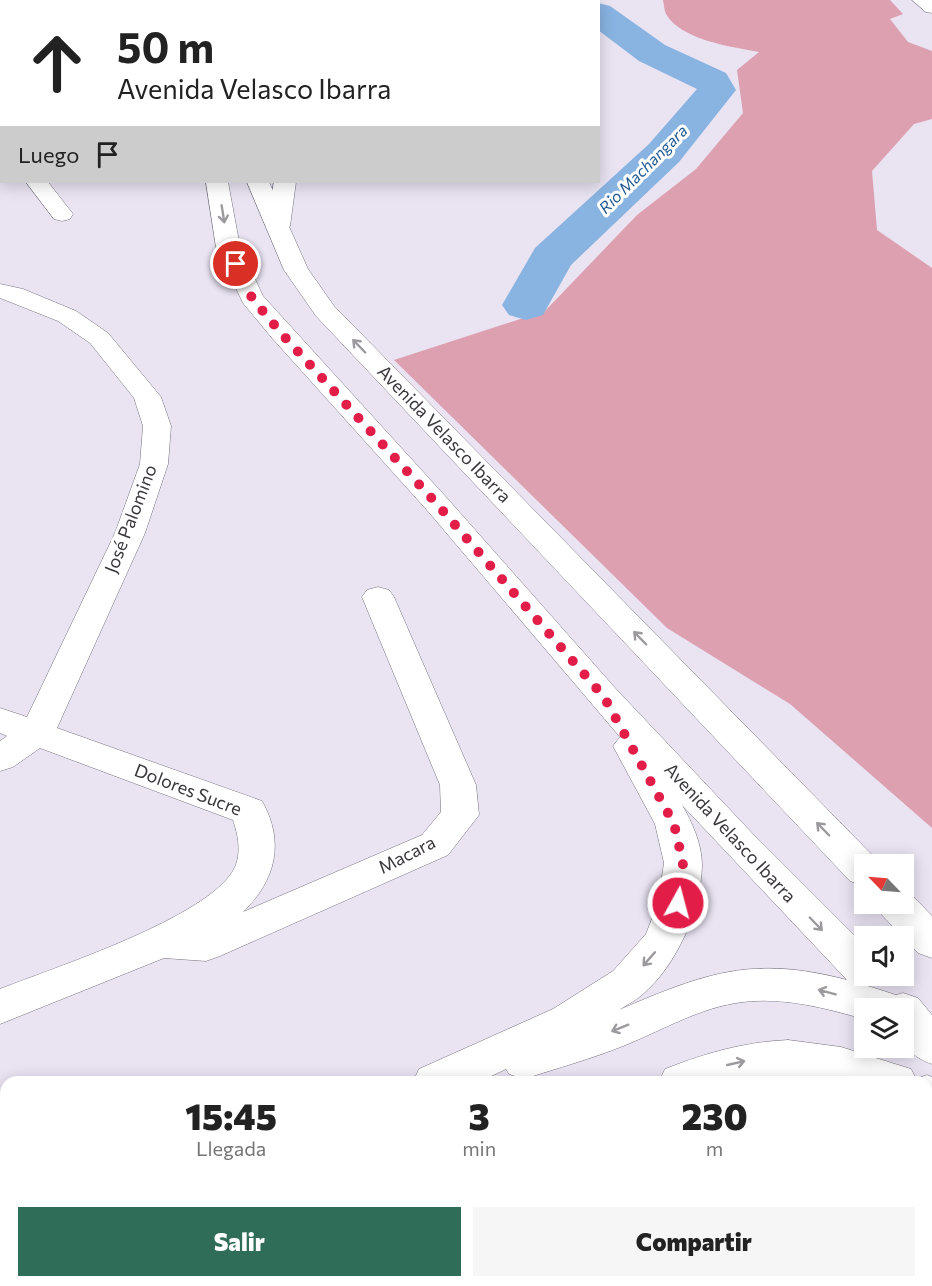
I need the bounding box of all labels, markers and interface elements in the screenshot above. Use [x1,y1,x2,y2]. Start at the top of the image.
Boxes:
text: 50 m [117,20,214,72]
icon: ahead [18,24,96,102]
text: Avenida Velasco Ibarra [117,72,391,105]
water label: Rio Machangara [595,121,691,217]
icon: arrive [91,138,124,171]
text: Luego [18,141,79,168]
one-way arrow [218,204,229,224]
pin [210,238,261,289]
icon: arrive [219,247,252,280]
one-way arrow [352,339,367,354]
street label: Avenida Velasco Ibarra [373,360,516,507]
street label: José Palomino [99,461,161,576]
one-way arrow [633,631,647,646]
street label: Avenida Velasco Ibarra [660,758,801,907]
street label: Dolores Sucre [132,759,245,820]
one-way arrow [817,822,831,837]
street label: Macara [374,830,439,878]
north arrow [854,854,914,914]
map controls [854,854,914,1058]
position arrow [646,871,710,935]
one-way arrow [809,916,823,931]
button: sound [854,926,914,986]
one-way arrow [642,951,656,966]
one-way arrow [818,986,837,997]
button: layers [854,998,914,1058]
one-way arrow [611,1023,630,1034]
one-way arrow [726,1057,745,1069]
text: 15:45 [185,1093,277,1137]
text: 3 [469,1093,490,1137]
text: 230 [682,1093,748,1137]
text: Llegada [196,1136,266,1160]
text: min [462,1136,496,1160]
text: m [706,1136,723,1160]
button: Salir [18,1207,461,1276]
button: Compartir [473,1207,915,1276]

